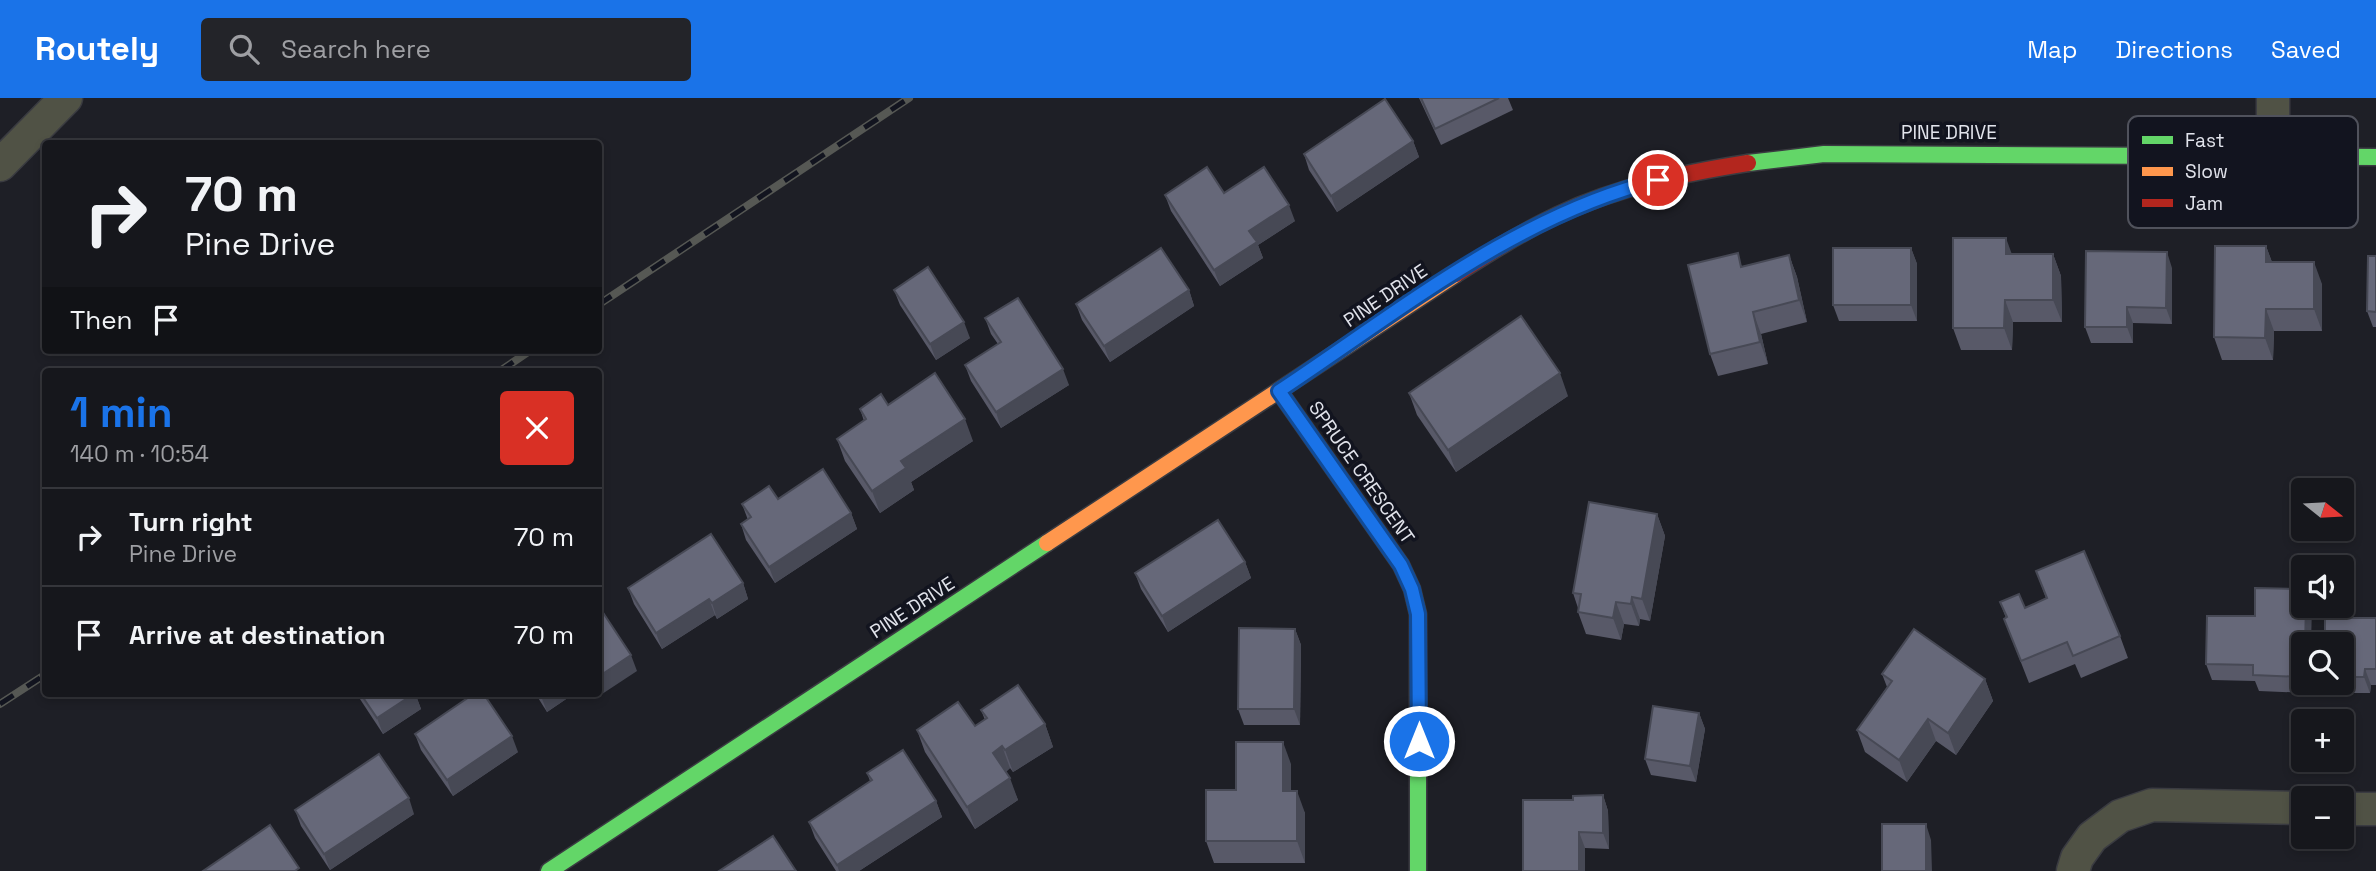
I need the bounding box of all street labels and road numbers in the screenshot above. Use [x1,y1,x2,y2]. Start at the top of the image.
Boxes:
street label: PINE DRIVE [1901,120,1997,145]
street label: PINE DRIVE [1339,258,1432,333]
street label: SPRUCE CRESCENT [1303,396,1420,549]
street label: PINE DRIVE [865,571,959,644]

